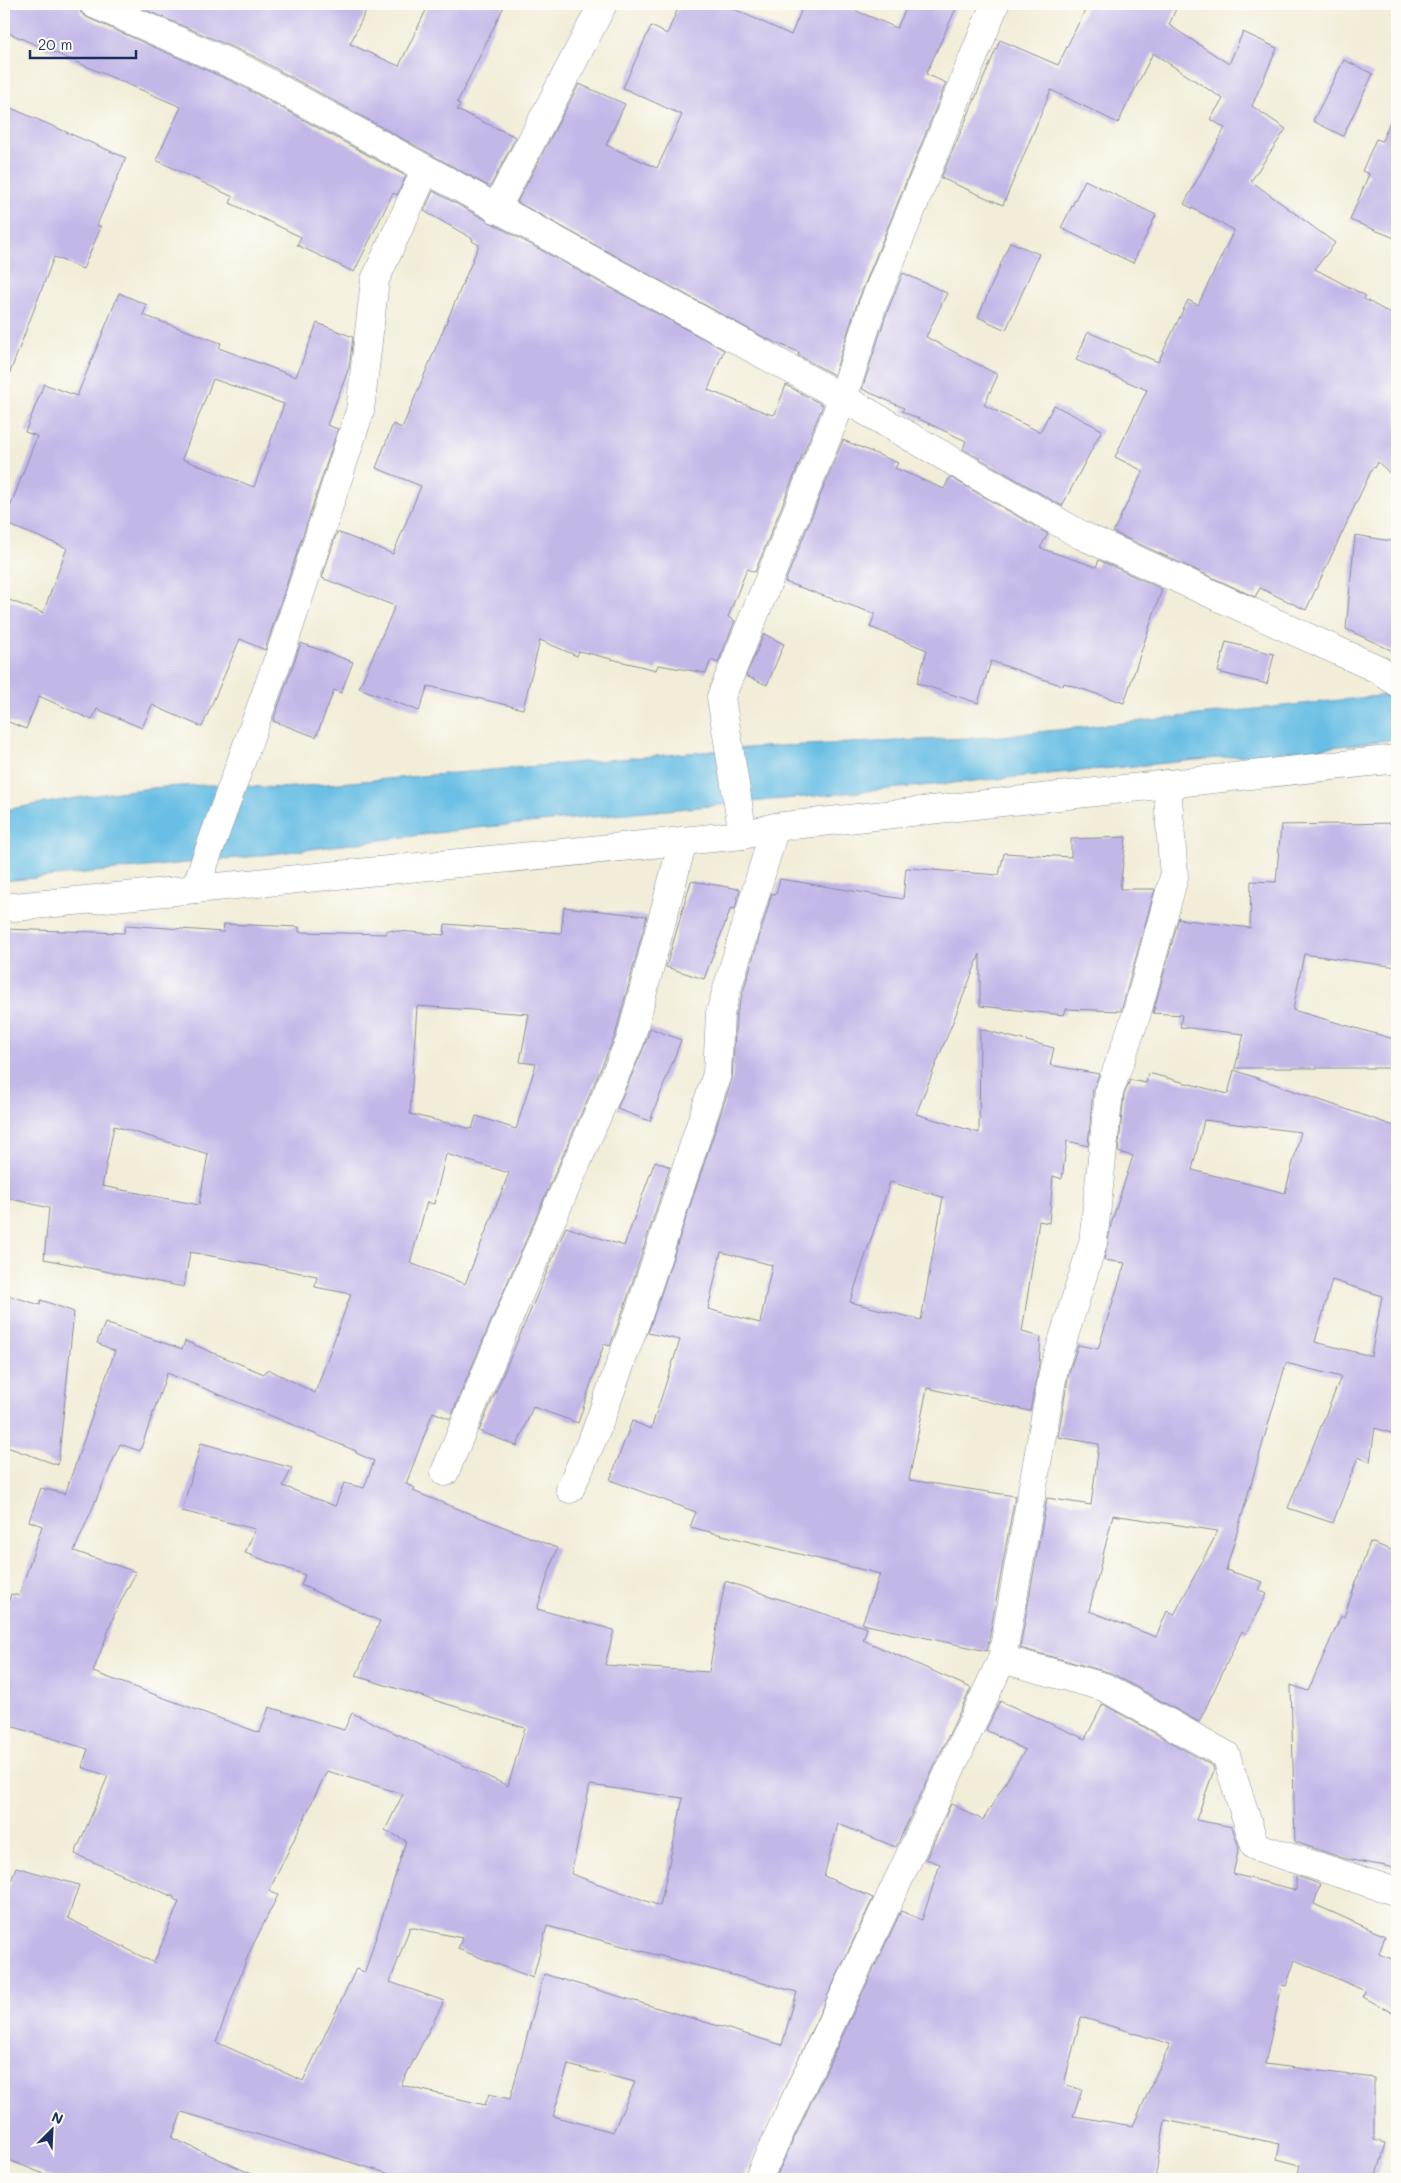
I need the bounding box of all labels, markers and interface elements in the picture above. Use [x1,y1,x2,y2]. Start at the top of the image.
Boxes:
scale bar [30,28,136,60]
text: 20 m [38,34,72,54]
north arrow [28,2106,78,2156]
text: N [49,2107,66,2129]

